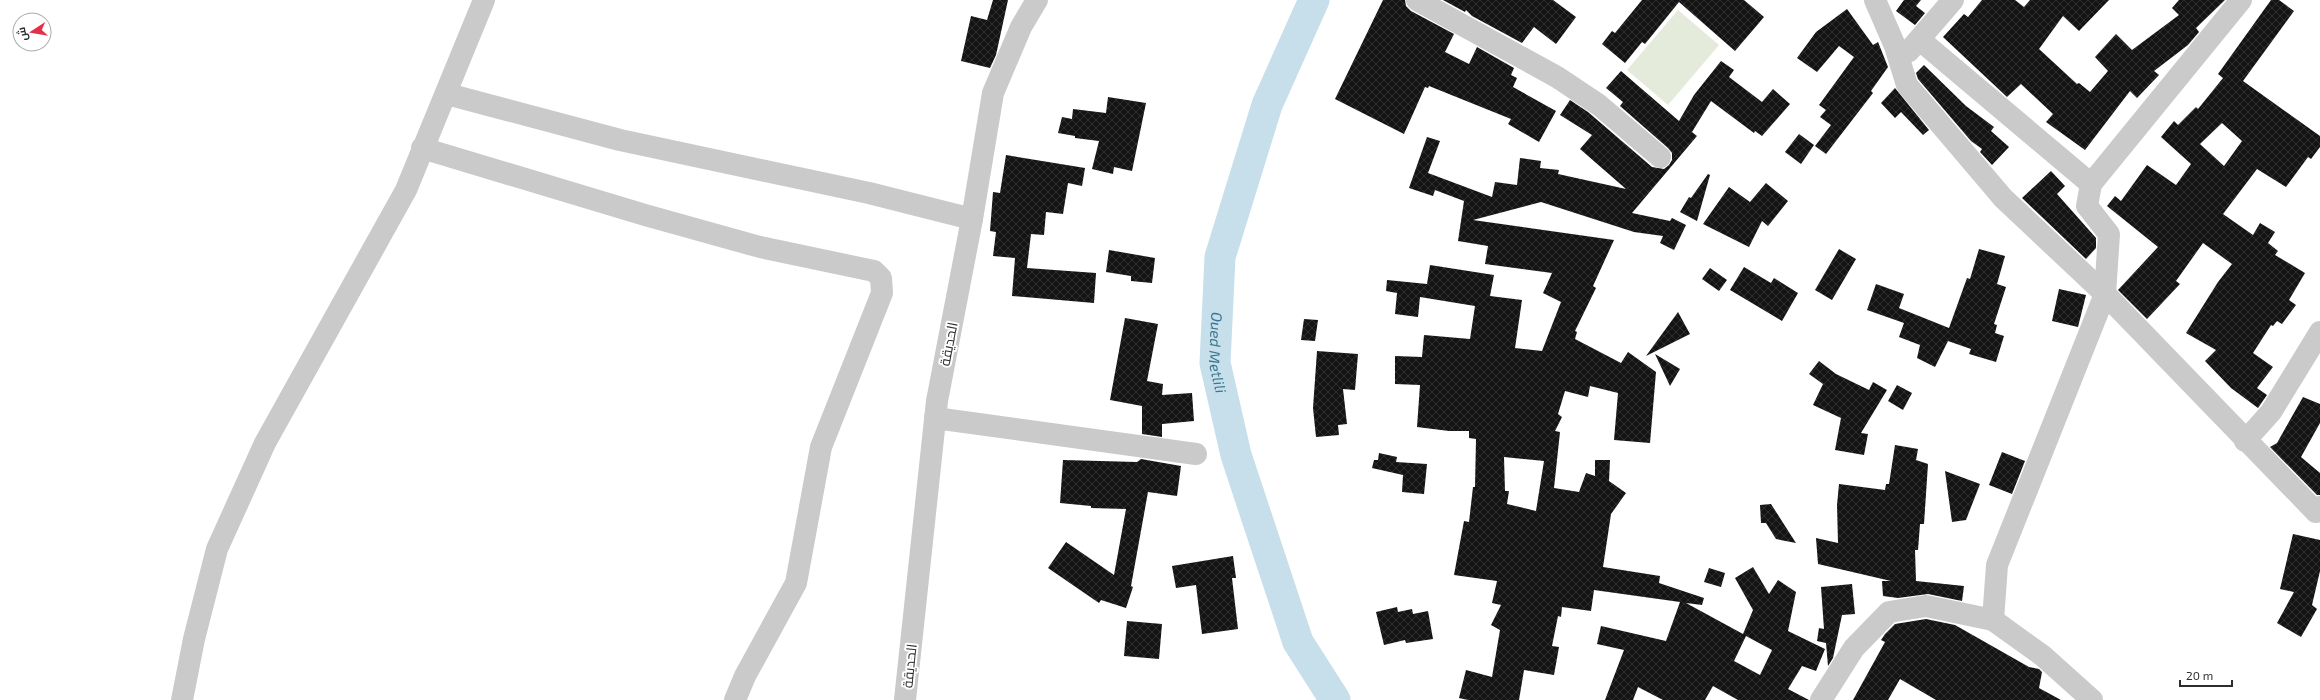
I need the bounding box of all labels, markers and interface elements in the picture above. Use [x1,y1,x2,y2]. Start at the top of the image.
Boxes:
north arrow [12,12,52,52]
text: ش [14,26,31,42]
water label: Oued Metlili [1206,312,1231,395]
street label: الحديقة [935,321,961,367]
street label: الحديقة [898,643,920,689]
scale bar [2180,662,2232,688]
text: 20 m [2186,668,2213,682]

